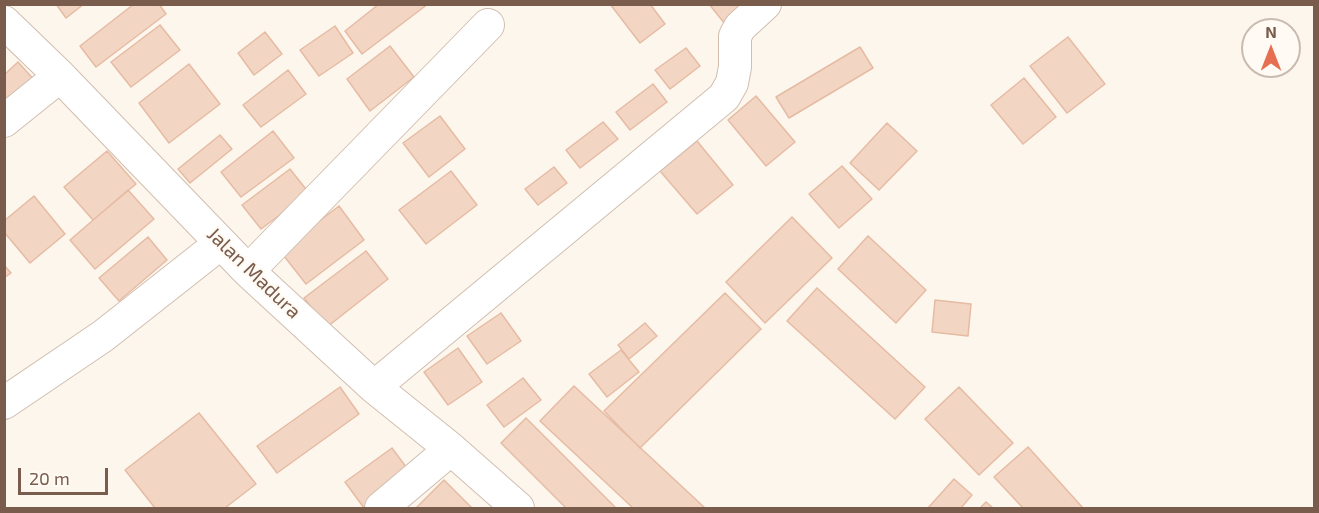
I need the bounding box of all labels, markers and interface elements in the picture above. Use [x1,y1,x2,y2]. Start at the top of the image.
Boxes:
north arrow [1241,18,1301,78]
text: N [1265,22,1277,41]
street label: Jalan Madura [202,222,306,324]
scale bar [21,456,111,494]
text: 20 m [29,467,70,489]

